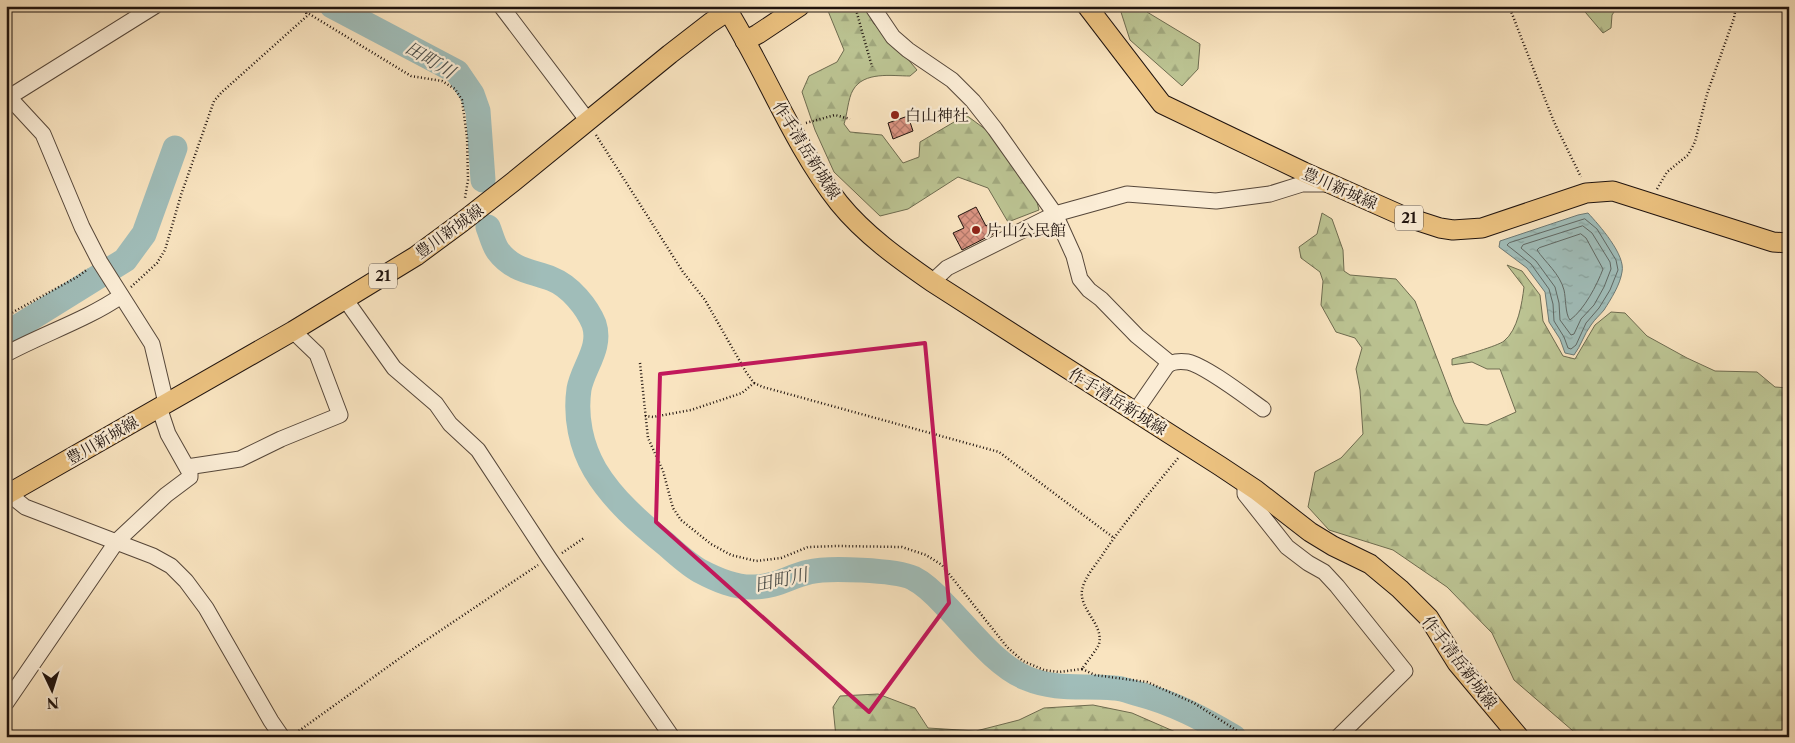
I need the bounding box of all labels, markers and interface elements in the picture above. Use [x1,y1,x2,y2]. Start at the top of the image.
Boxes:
water label: 田町川 [401,37,461,84]
street label: 作手清岳新城線 [769,97,845,203]
place label: 白山神社 [905,105,969,125]
marker: 白山神社 [889,109,901,121]
street label: 豊川新城線 [1299,163,1381,213]
street label: 豊川新城線 [411,199,487,263]
road number: 21 [1395,206,1423,230]
place label: 片山公民館 [986,220,1066,240]
marker: 片山公民館 [970,224,982,236]
road number: 21 [369,264,397,288]
street label: 作手清岳新城線 [1065,363,1171,439]
street label: 豊川新城線 [62,411,142,469]
water label: 田町川 [752,563,812,596]
street label: 作手清岳新城線 [1418,611,1502,713]
north arrow [28,666,78,716]
text: N [46,694,60,712]

